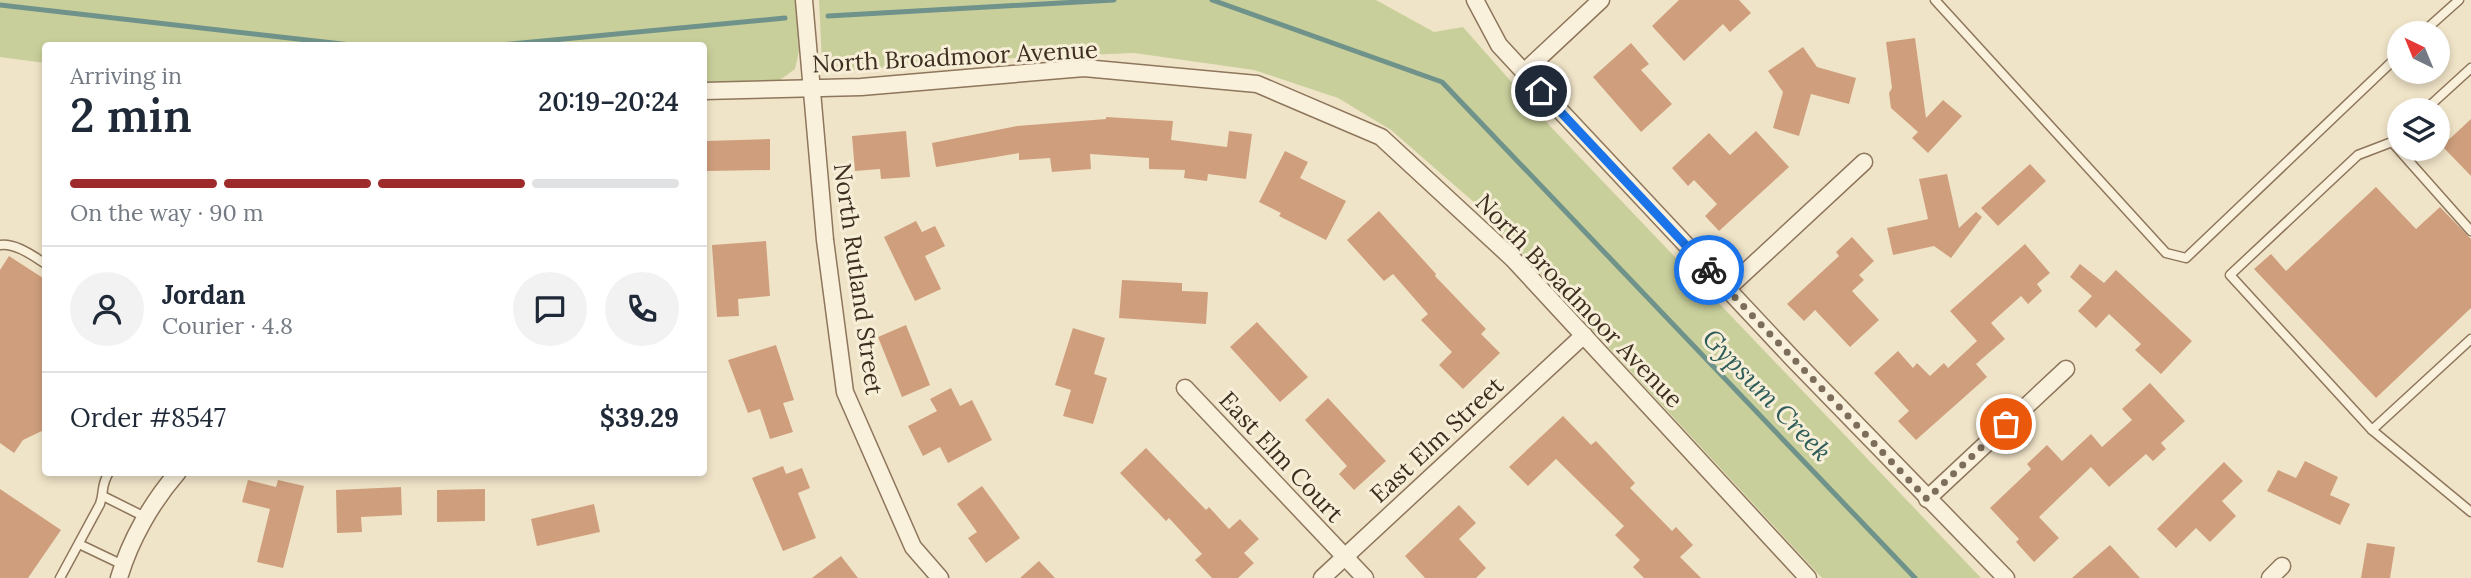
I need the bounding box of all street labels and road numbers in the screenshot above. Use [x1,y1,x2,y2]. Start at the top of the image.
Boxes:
street label: North Broadmoor Avenue [811,34,1099,79]
street label: North Rutland Street [827,161,890,397]
street label: North Broadmoor Avenue [1469,187,1690,414]
street label: East Elm Street [1363,369,1510,509]
street label: East Elm Court [1213,385,1351,529]

